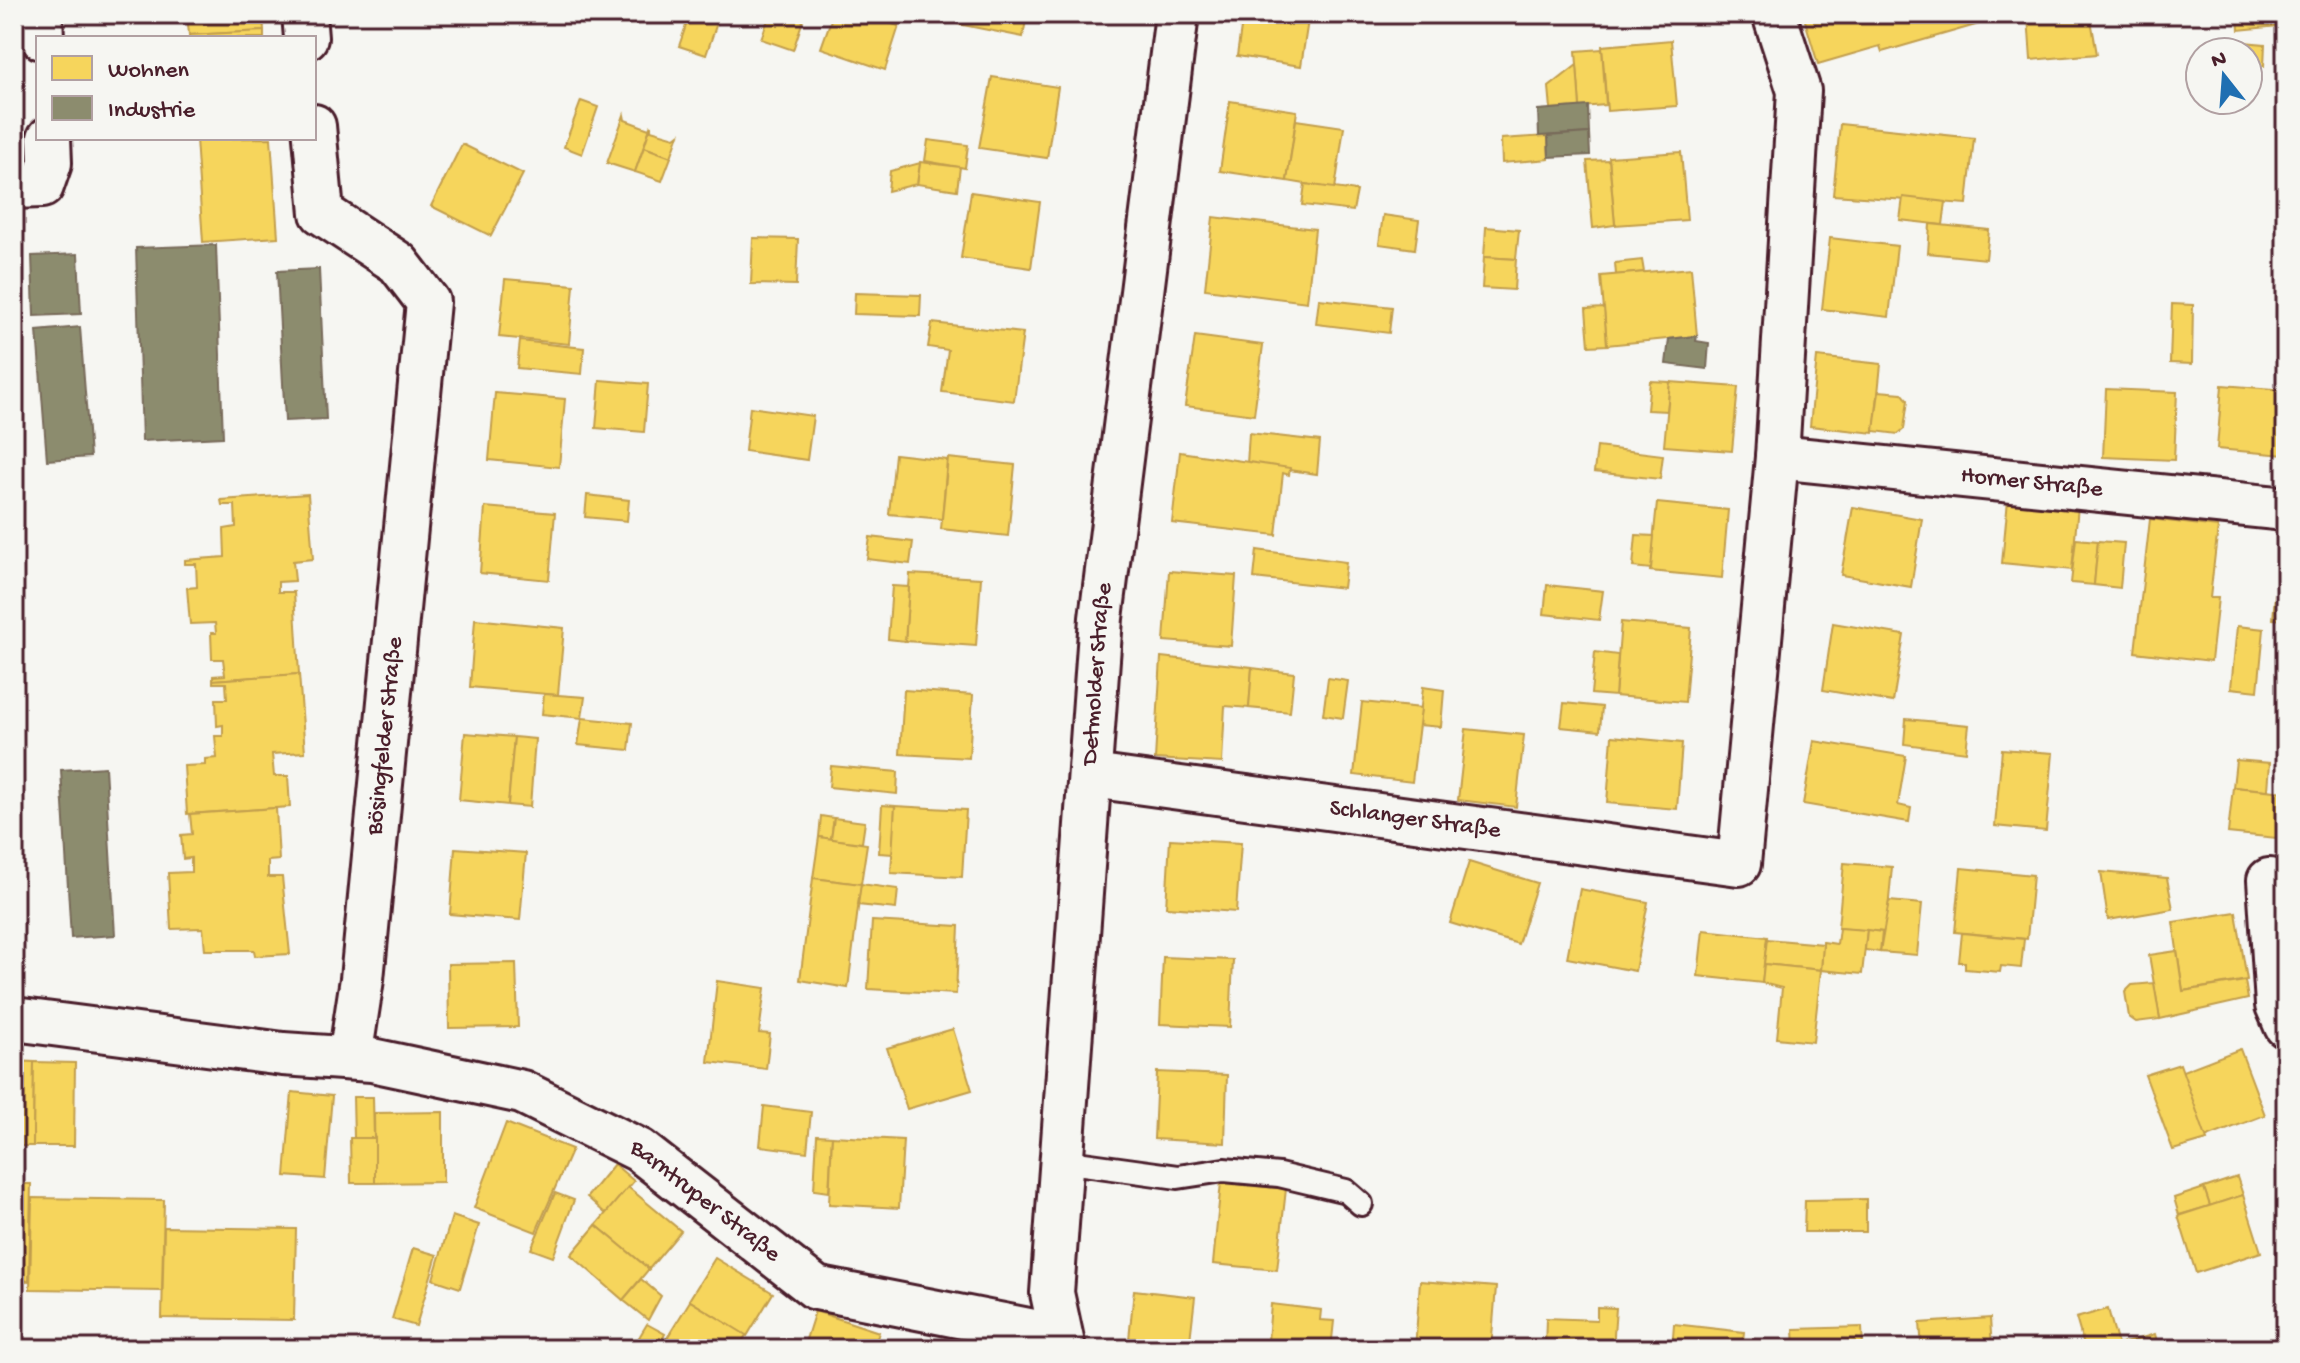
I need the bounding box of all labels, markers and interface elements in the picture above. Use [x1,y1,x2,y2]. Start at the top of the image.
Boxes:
legend [36,36,316,140]
north arrow [2184,36,2264,116]
text: N [2209,46,2230,75]
text: Wohnen [108,57,190,86]
text: Industrie [108,97,196,126]
street label: Horner Straße [1959,461,2105,505]
street label: Detmolder Straße [1076,580,1120,768]
street label: Bösingfelder Straße [361,635,411,838]
street label: Schlanger Straße [1328,794,1503,846]
street label: Barntruper Straße [624,1133,787,1270]

